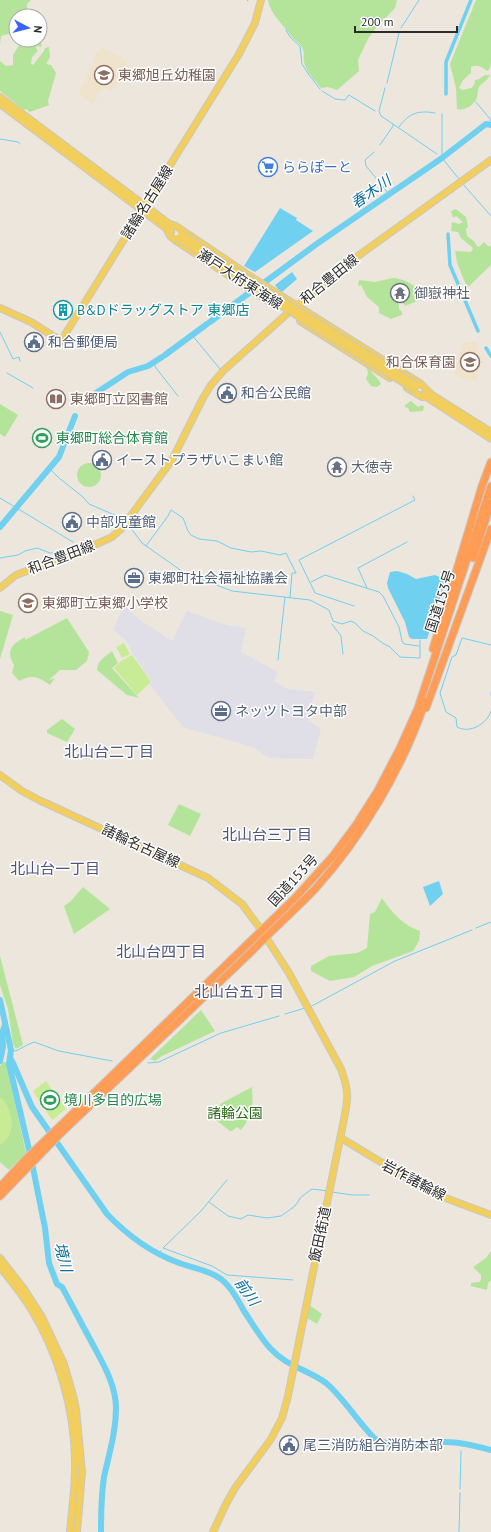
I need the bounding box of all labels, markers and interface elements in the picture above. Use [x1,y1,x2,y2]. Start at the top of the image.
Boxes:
north arrow [8,8,48,48]
scale bar [355,8,457,34]
text: 200 m [361,14,394,29]
text: N [31,25,45,34]
school or university icon: 東郷旭丘幼稚園 [93,64,115,86]
place label: 東郷旭丘幼稚園 [118,66,216,84]
supermarket icon: ららぽーと [257,156,279,178]
place label: ららぽーと [282,158,352,176]
street label: 諸輪名古屋線 [117,162,177,242]
water label: 春木川 [347,170,396,212]
street label: 瀬戸大府東海線 [194,245,286,313]
street label: 和合豊田線 [296,250,362,308]
temple icon: 御嶽神社 [389,282,411,304]
place label: 御嶽神社 [414,284,470,302]
building icon: B&Dドラッグストア 東郷店 [52,299,74,321]
place label: B&Dドラッグストア 東郷店 [77,301,249,319]
public building icon: 和合郵便局 [23,331,45,353]
place label: 和合郵便局 [48,333,118,351]
school or university icon: 和合保育園 [459,351,481,373]
place label: 和合保育園 [386,353,456,371]
public building icon: 和合公民館 [216,382,238,404]
place label: 和合公民館 [241,384,311,402]
library icon: 東郷町立図書館 [45,388,67,410]
place label: 東郷町立図書館 [70,390,168,408]
sports icon: 東郷町総合体育館 [31,427,53,449]
place label: 東郷町総合体育館 [56,429,168,447]
public building icon: イーストプラザいこまい館 [91,449,113,471]
place label: イーストプラザいこまい館 [116,451,283,469]
temple icon: 大徳寺 [326,456,348,478]
place label: 大徳寺 [351,458,393,476]
public building icon: 中部児童館 [61,511,83,533]
place label: 中部児童館 [86,513,156,531]
street label: 和合豊田線 [25,536,97,578]
office icon: 東郷町社会福祉協議会 [123,567,145,589]
street label: 国道153号 [421,567,459,635]
place label: 東郷町社会福祉協議会 [148,569,288,587]
school or university icon: 東郷町立東郷小学校 [17,592,39,614]
place label: 東郷町立東郷小学校 [42,594,168,612]
office icon: ネッツトヨタ中部 [210,700,232,722]
place label: ネッツトヨタ中部 [235,702,347,720]
district label: 北山台二丁目 [64,742,154,761]
street label: 諸輪名古屋線 [99,820,183,872]
district label: 北山台三丁目 [222,825,312,844]
street label: 国道153号 [264,850,322,910]
district label: 北山台一丁目 [10,859,100,878]
district label: 北山台四丁目 [116,942,206,961]
district label: 北山台五丁目 [194,982,284,1001]
sports icon: 境川多目的広場 [39,1089,61,1111]
place label: 境川多目的広場 [64,1091,162,1109]
park label: 諸輪公園 [207,1104,263,1122]
street label: 岩作諸輪線 [379,1156,449,1204]
street label: 飯田街道 [305,1205,335,1263]
water label: 境川 [51,1240,77,1276]
water label: 前川 [231,1274,265,1311]
public building icon: 尾三消防組合消防本部 [278,1434,300,1456]
place label: 尾三消防組合消防本部 [303,1436,443,1454]

